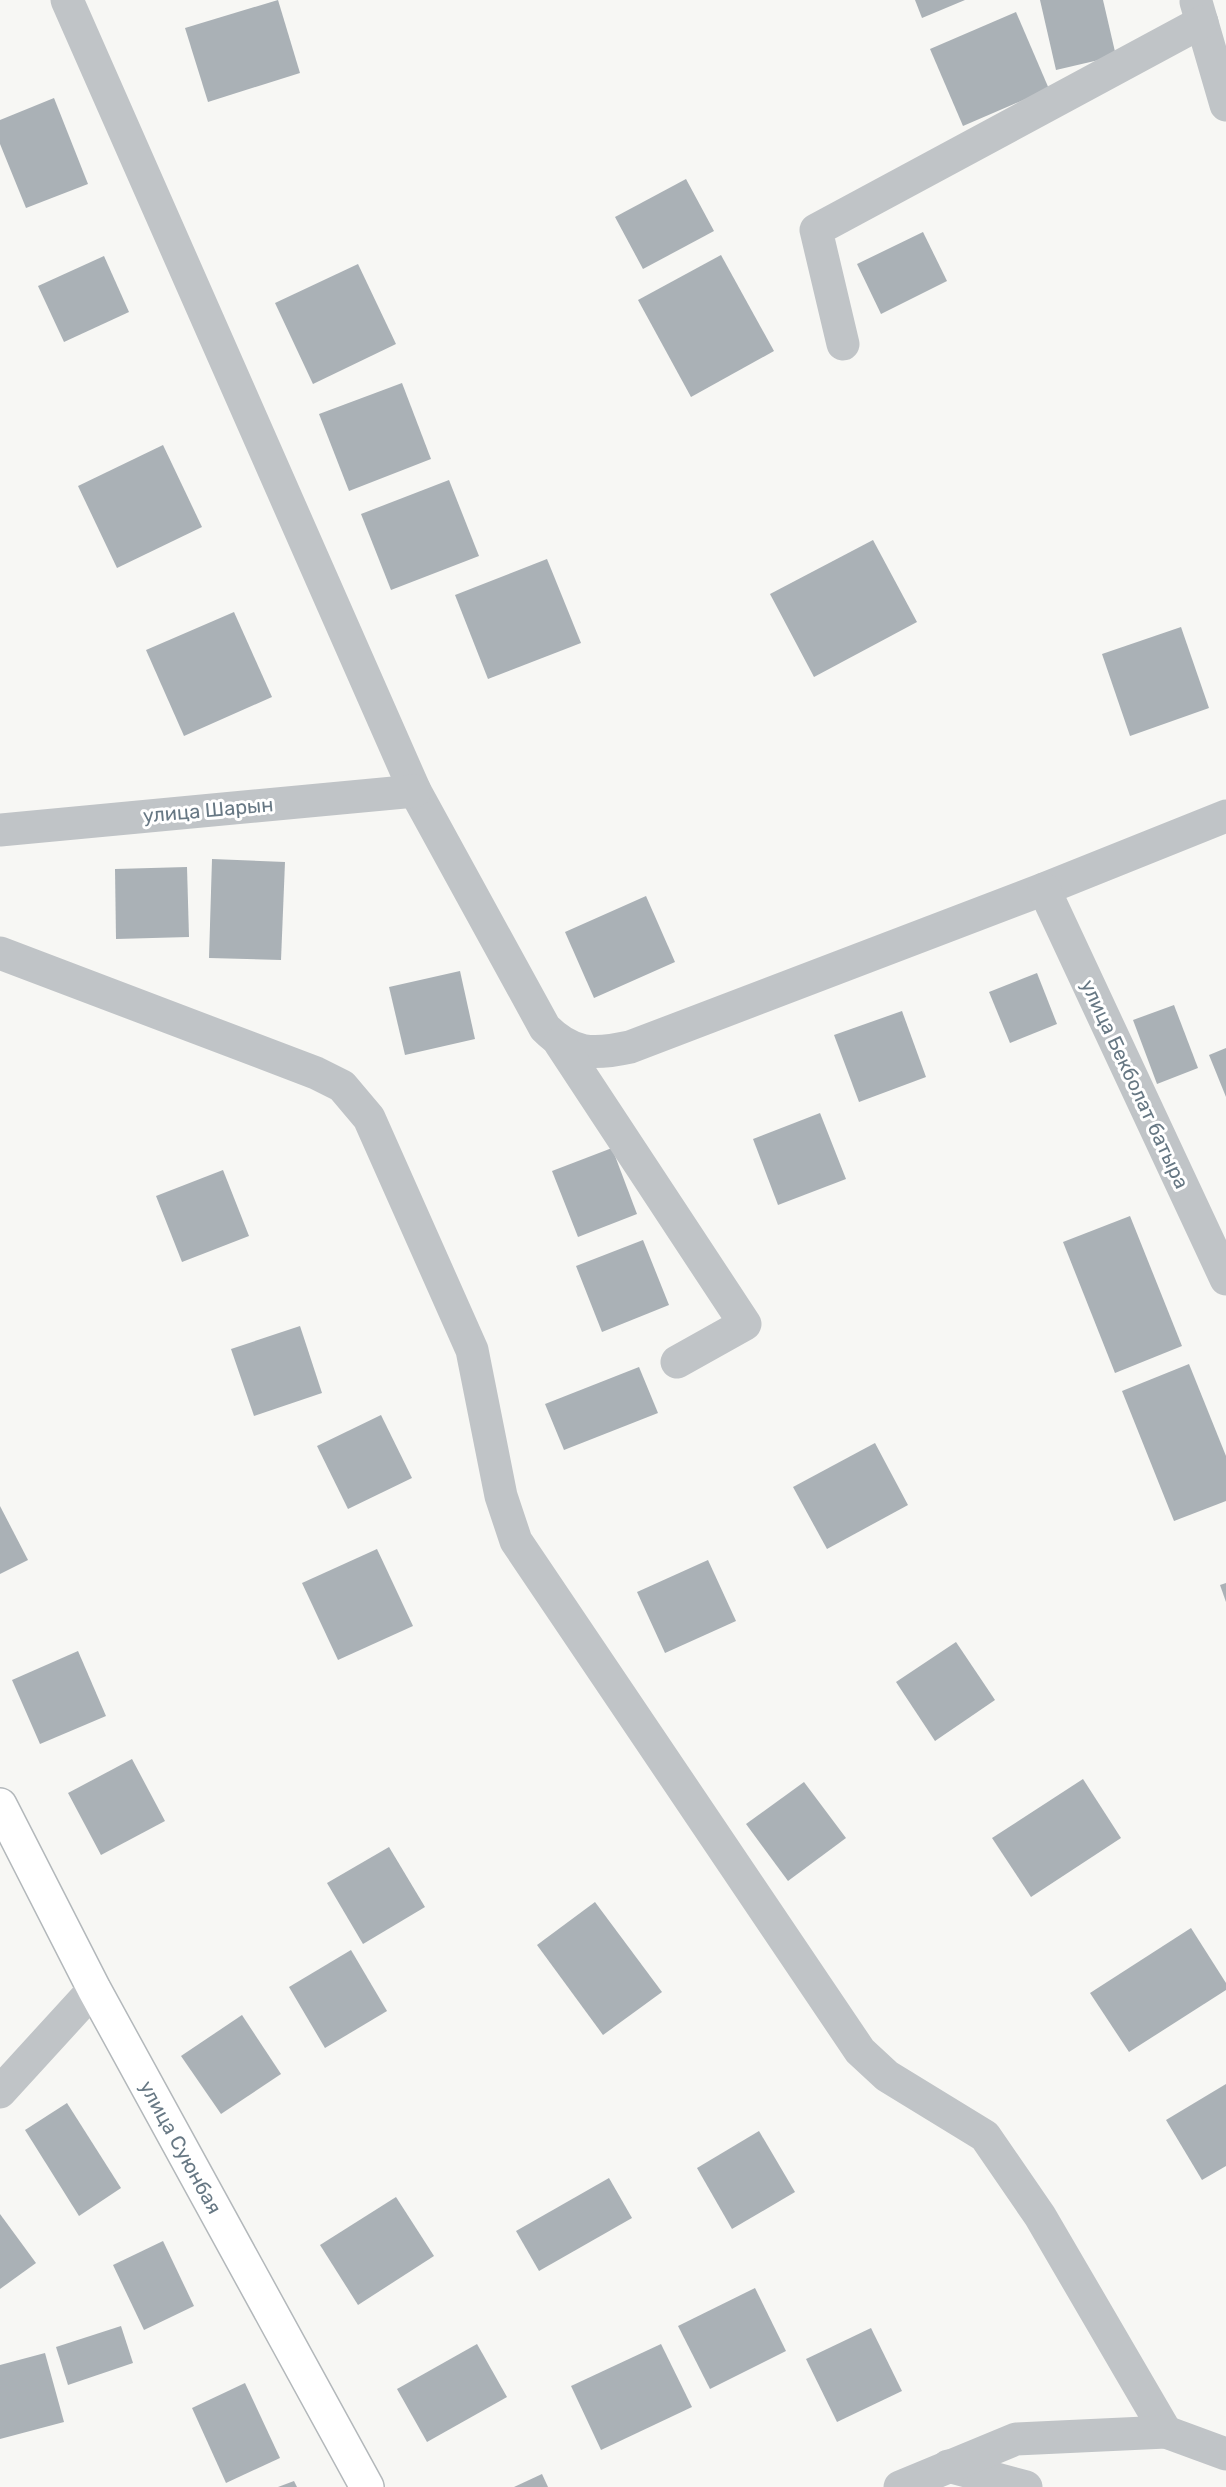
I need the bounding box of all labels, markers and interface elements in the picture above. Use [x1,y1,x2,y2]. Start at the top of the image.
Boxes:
street label: улица Шарын [142,792,274,828]
street label: улица Бекболат батыра [1076,976,1194,1192]
street label: улица Суюнбая [135,2076,227,2218]

